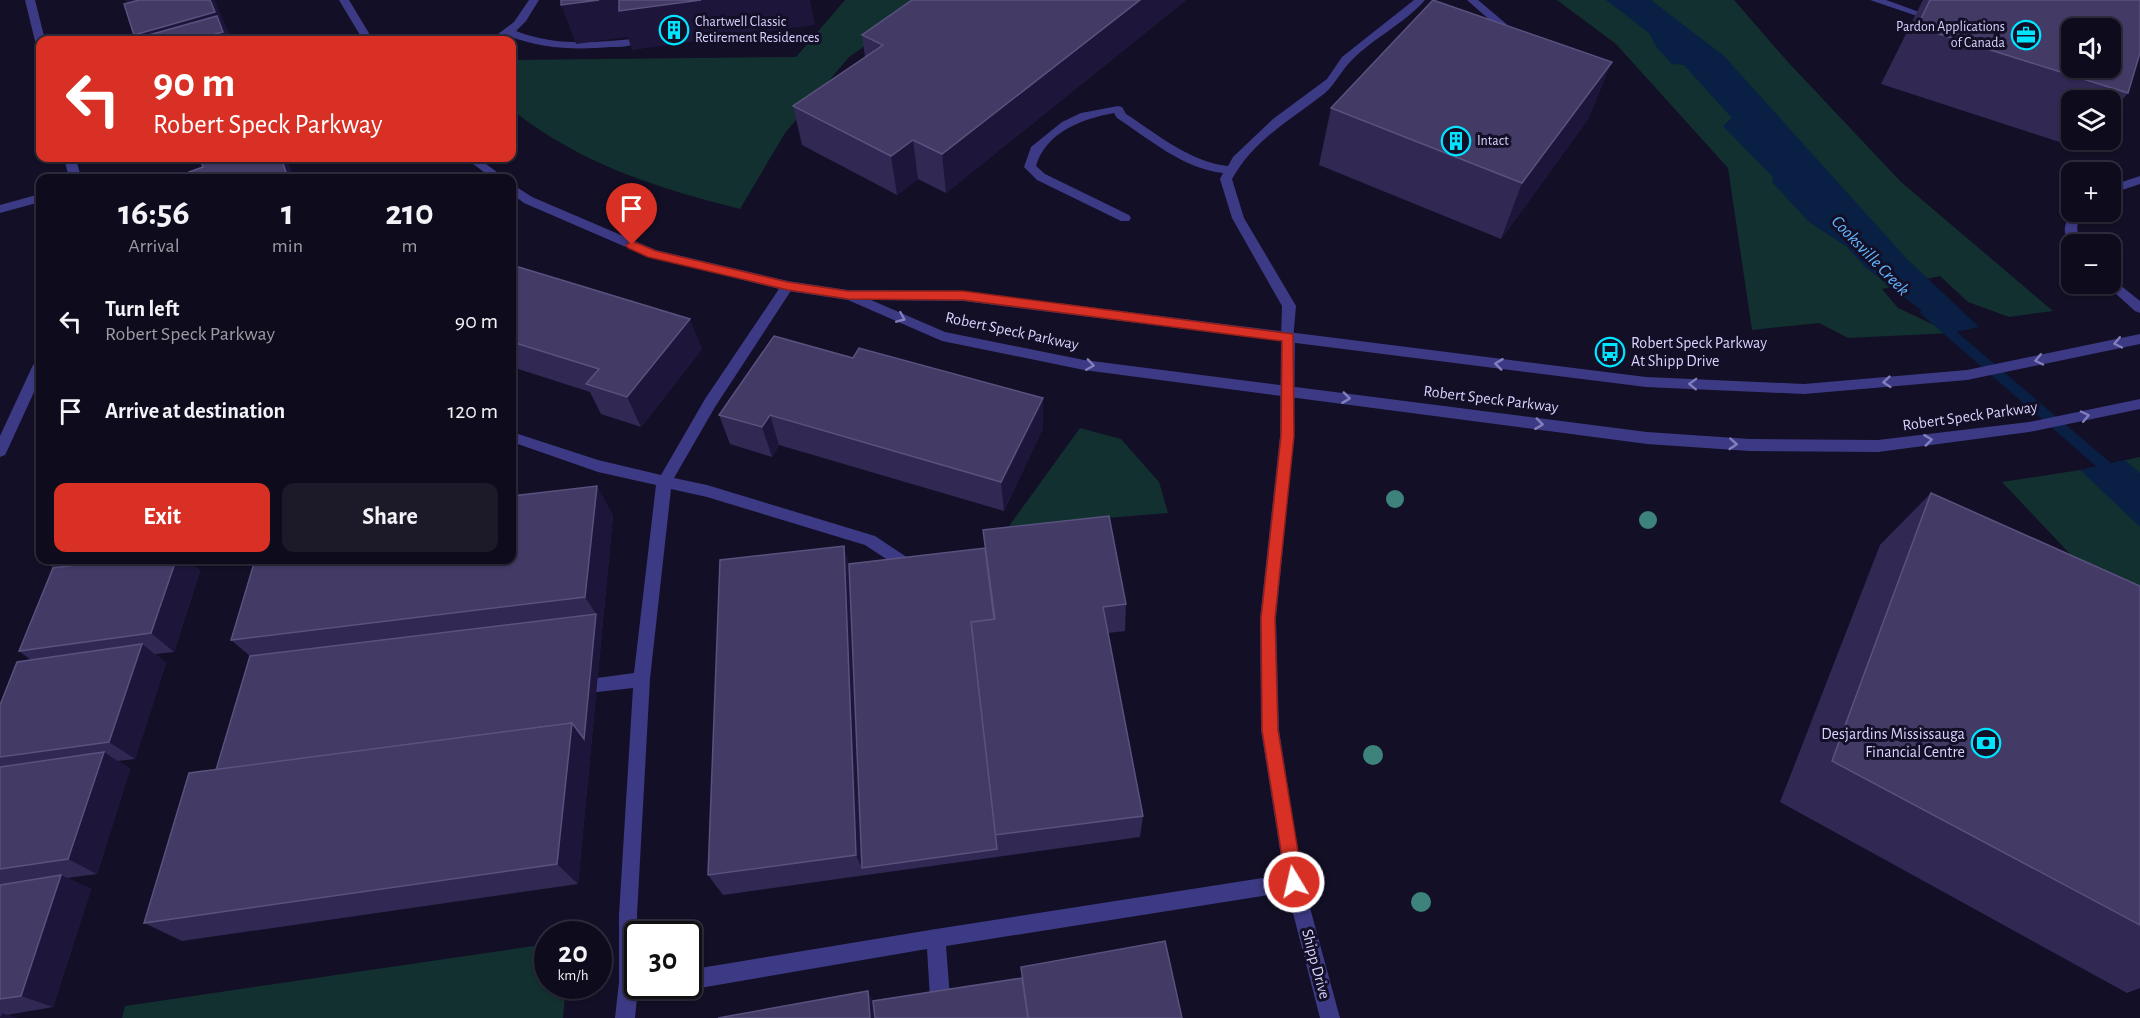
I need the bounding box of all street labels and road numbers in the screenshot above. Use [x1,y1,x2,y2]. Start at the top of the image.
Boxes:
street label: Robert Speck Parkway [944,309,1080,354]
street label: Robert Speck Parkway [1422,383,1560,416]
street label: Robert Speck Parkway [1902,399,2039,434]
street label: Shipp Drive [1299,927,1333,1001]

